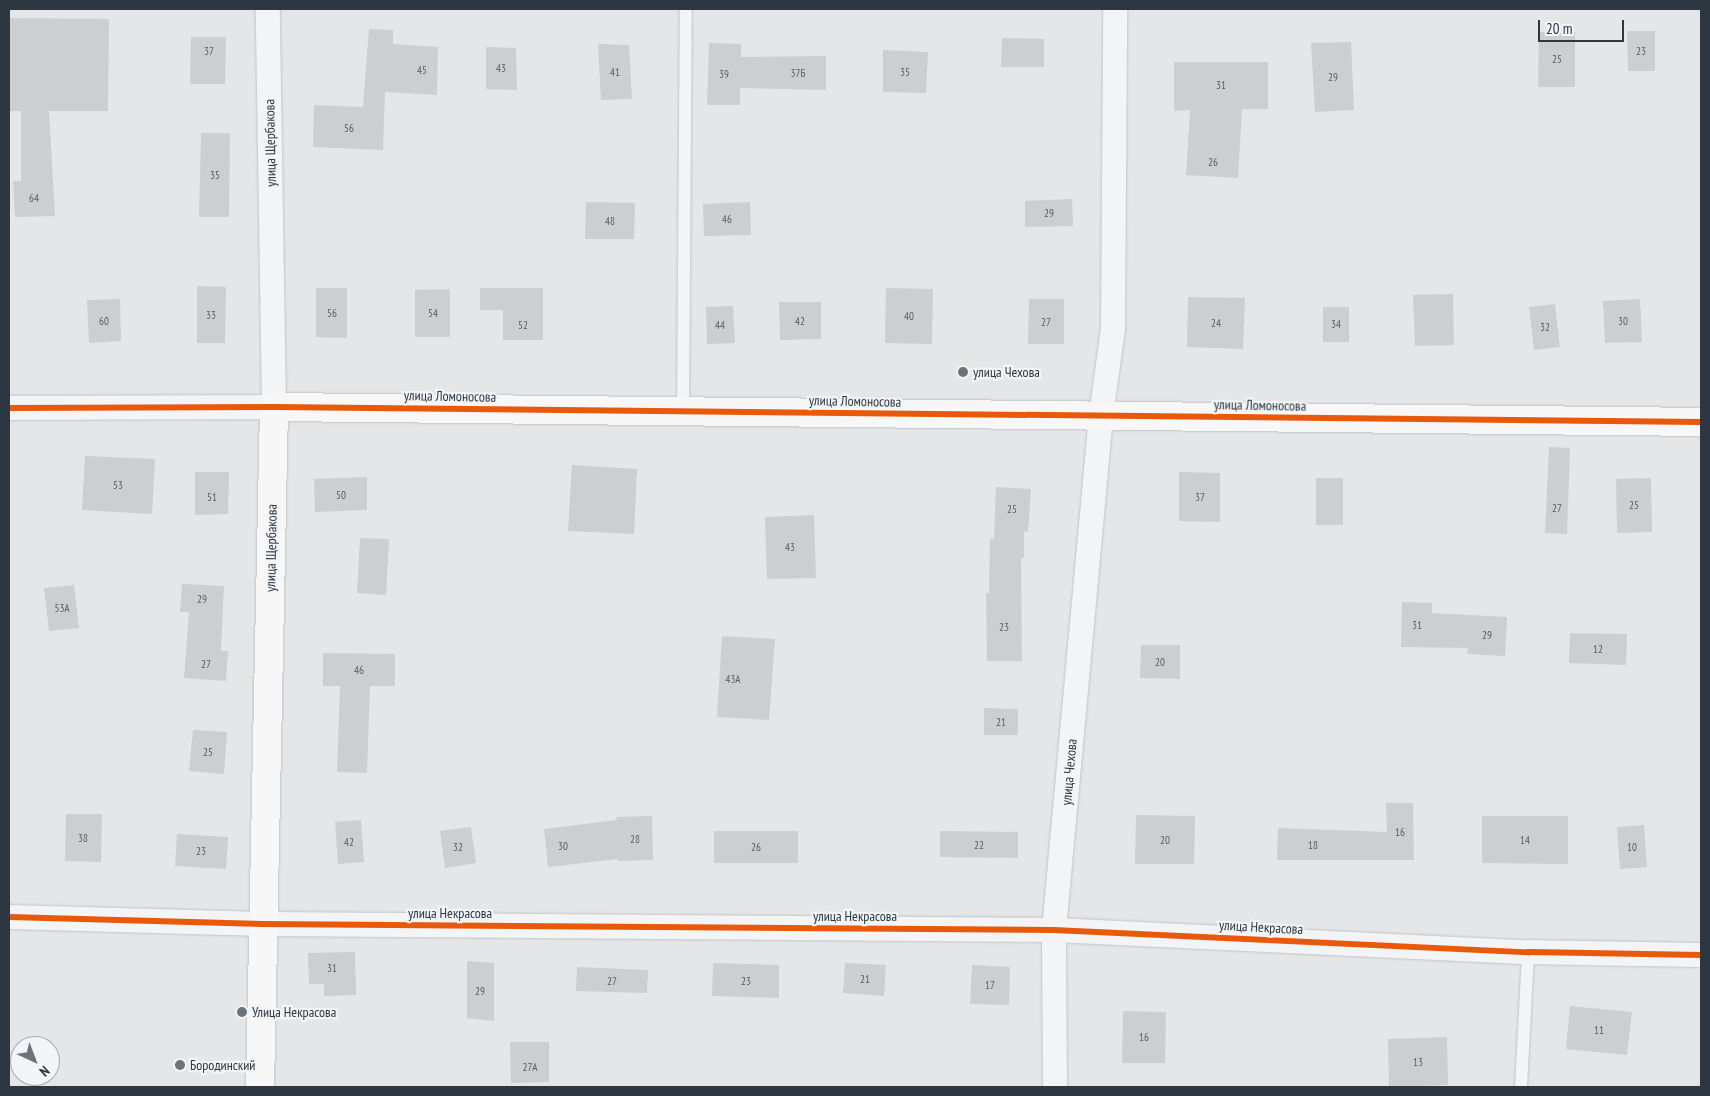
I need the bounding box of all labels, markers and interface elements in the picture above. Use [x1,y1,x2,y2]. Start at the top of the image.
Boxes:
scale bar [1540,10,1626,42]
text: 20 m [1546,19,1572,38]
house number: 37 [204,44,214,58]
house number: 23 [1636,44,1646,58]
house number: 25 [1552,52,1562,66]
house number: 43 [496,61,506,75]
house number: 45 [417,63,427,77]
house number: 41 [610,65,620,79]
house number: 35 [900,65,910,79]
house number: 37Б [791,66,805,80]
house number: 39 [719,67,729,81]
house number: 29 [1328,70,1338,84]
house number: 31 [1216,78,1226,92]
street label: улица Щербакова [261,99,279,187]
house number: 56 [344,121,354,135]
house number: 26 [1208,155,1218,169]
house number: 35 [210,168,220,182]
house number: 64 [29,191,39,205]
house number: 29 [1044,206,1054,220]
house number: 46 [722,212,732,226]
house number: 48 [605,214,615,228]
house number: 56 [327,306,337,320]
house number: 54 [428,306,438,320]
house number: 33 [206,308,216,322]
house number: 40 [904,309,914,323]
house number: 60 [99,314,109,328]
house number: 42 [795,314,805,328]
house number: 30 [1618,314,1628,328]
house number: 27 [1041,315,1051,329]
house number: 24 [1211,316,1221,330]
house number: 34 [1331,317,1341,331]
house number: 52 [518,318,528,332]
house number: 44 [715,318,725,332]
house number: 32 [1540,320,1550,334]
place label: улица Чехова [973,364,1040,380]
marker: улица Чехова [957,366,969,378]
street label: улица Ломоносова [404,387,496,405]
street label: улица Ломоносова [809,392,901,410]
street label: улица Ломоносова [1214,396,1306,414]
house number: 53 [113,478,123,492]
house number: 50 [336,488,346,502]
house number: 51 [207,490,217,504]
house number: 37 [1195,490,1205,504]
house number: 25 [1629,498,1639,512]
house number: 27 [1552,501,1562,515]
house number: 25 [1007,502,1017,516]
street label: улица Щербакова [262,504,280,592]
house number: 43 [785,540,795,554]
house number: 29 [197,592,207,606]
house number: 53А [54,601,70,615]
house number: 31 [1412,618,1422,632]
house number: 23 [999,620,1009,634]
house number: 29 [1482,628,1492,642]
house number: 12 [1593,642,1603,656]
house number: 20 [1155,655,1165,669]
house number: 27 [201,657,211,671]
house number: 46 [354,663,364,677]
house number: 43А [725,672,741,686]
house number: 21 [996,715,1006,729]
street label: улица Чехова [1058,738,1080,806]
house number: 25 [203,745,213,759]
house number: 16 [1395,825,1405,839]
house number: 38 [78,831,88,845]
house number: 28 [630,832,640,846]
house number: 20 [1160,833,1170,847]
house number: 14 [1520,833,1530,847]
house number: 42 [344,835,354,849]
house number: 22 [974,838,984,852]
house number: 18 [1308,838,1318,852]
house number: 30 [558,839,568,853]
house number: 32 [453,840,463,854]
house number: 26 [751,840,761,854]
house number: 10 [1627,840,1637,854]
house number: 23 [196,844,206,858]
street label: улица Некрасова [408,905,492,921]
street label: улица Некрасова [813,908,897,924]
street label: улица Некрасова [1219,916,1303,938]
house number: 31 [327,961,337,975]
house number: 21 [860,972,870,986]
house number: 27 [607,974,617,988]
house number: 23 [741,974,751,988]
house number: 17 [985,978,995,992]
house number: 29 [475,984,485,998]
place label: Улица Некрасова [252,1004,336,1020]
marker: Улица Некрасова [236,1006,248,1018]
house number: 11 [1594,1023,1604,1037]
house number: 16 [1139,1030,1149,1044]
north arrow [10,1036,60,1086]
house number: 13 [1413,1055,1423,1069]
place label: Бородинский [190,1057,255,1073]
marker: Бородинский [174,1059,186,1071]
house number: 27А [522,1060,538,1074]
text: N [36,1062,53,1080]

